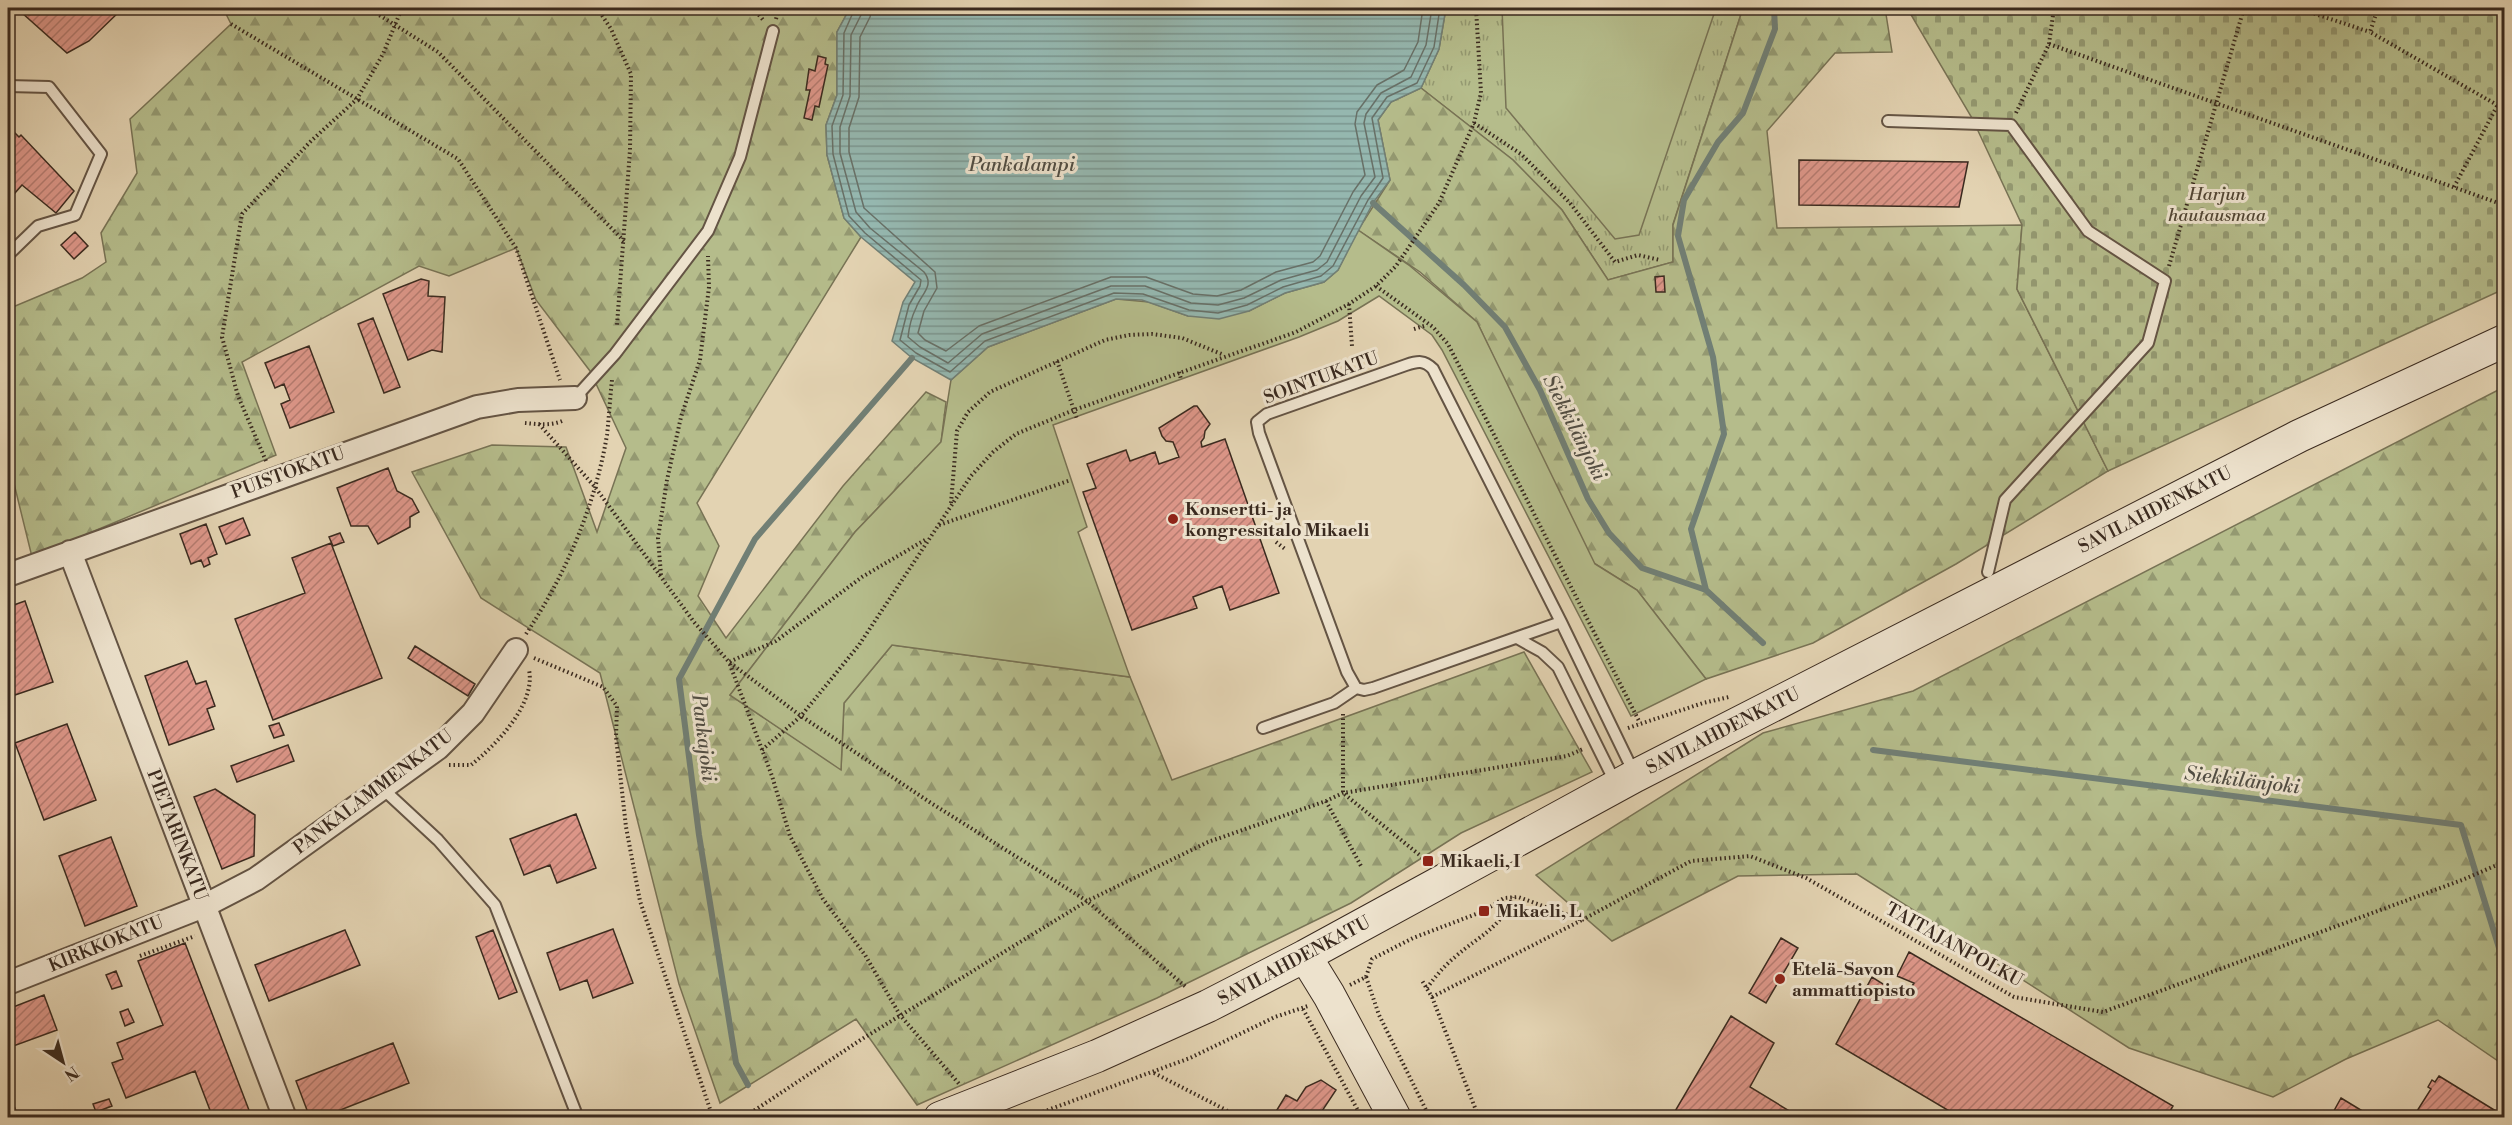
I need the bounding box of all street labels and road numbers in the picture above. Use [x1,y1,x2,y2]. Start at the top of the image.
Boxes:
street label: SOINTUKATU [1260,346,1382,409]
street label: PUISTOKATU [228,442,349,504]
street label: SAVILAHDENKATU [2074,461,2236,559]
street label: SAVILAHDENKATU [1642,682,1804,780]
street label: PANKALAMMENKATU [289,724,458,860]
street label: PIETARINKATU [141,766,213,905]
street label: TAITAJANPOLKU [1881,898,2027,993]
street label: KIRKKOKATU [45,910,168,978]
street label: SAVILAHDENKATU [1214,911,1375,1011]

